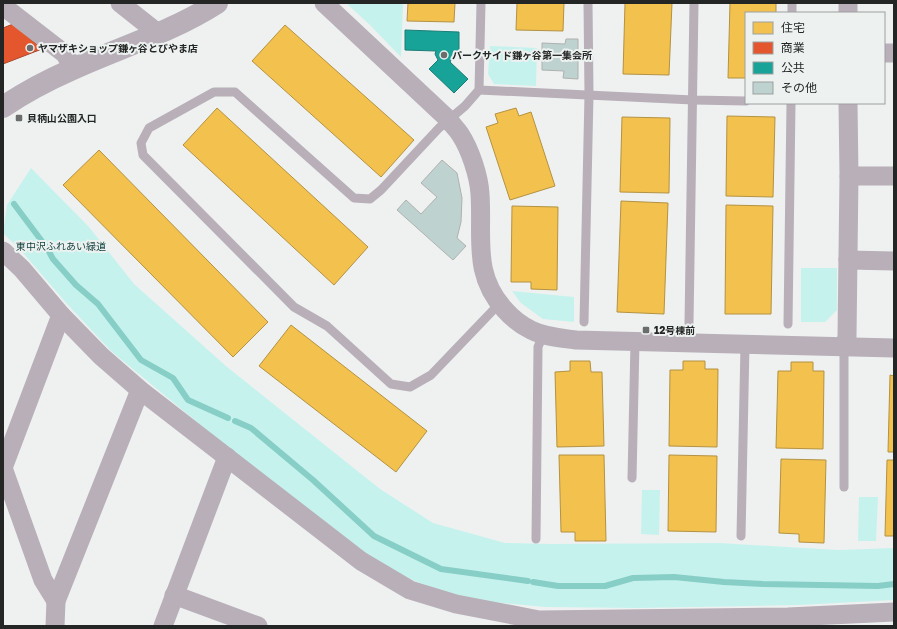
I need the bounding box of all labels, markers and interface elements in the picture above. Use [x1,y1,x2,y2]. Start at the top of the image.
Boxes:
legend [745,12,885,104]
text: 住宅 [781,20,805,35]
text: 商業 [781,40,805,55]
place label: ヤマザキショップ鎌ヶ谷とびやま店 [38,42,198,54]
marker: ヤマザキショップ鎌ヶ谷とびやま店 [25,43,35,53]
place label: パークサイド鎌ヶ谷第一集会所 [452,49,592,61]
marker: パークサイド鎌ヶ谷第一集会所 [439,50,449,60]
text: 公共 [781,60,805,75]
text: その他 [781,80,817,95]
place label: 貝柄山公園入口 [27,112,97,124]
marker: 貝柄山公園入口 [14,113,24,123]
park label: 東中沢ふれあい緑道 [16,240,106,252]
place label: 12号棟前 [654,324,695,336]
marker: 12号棟前 [641,325,651,335]

